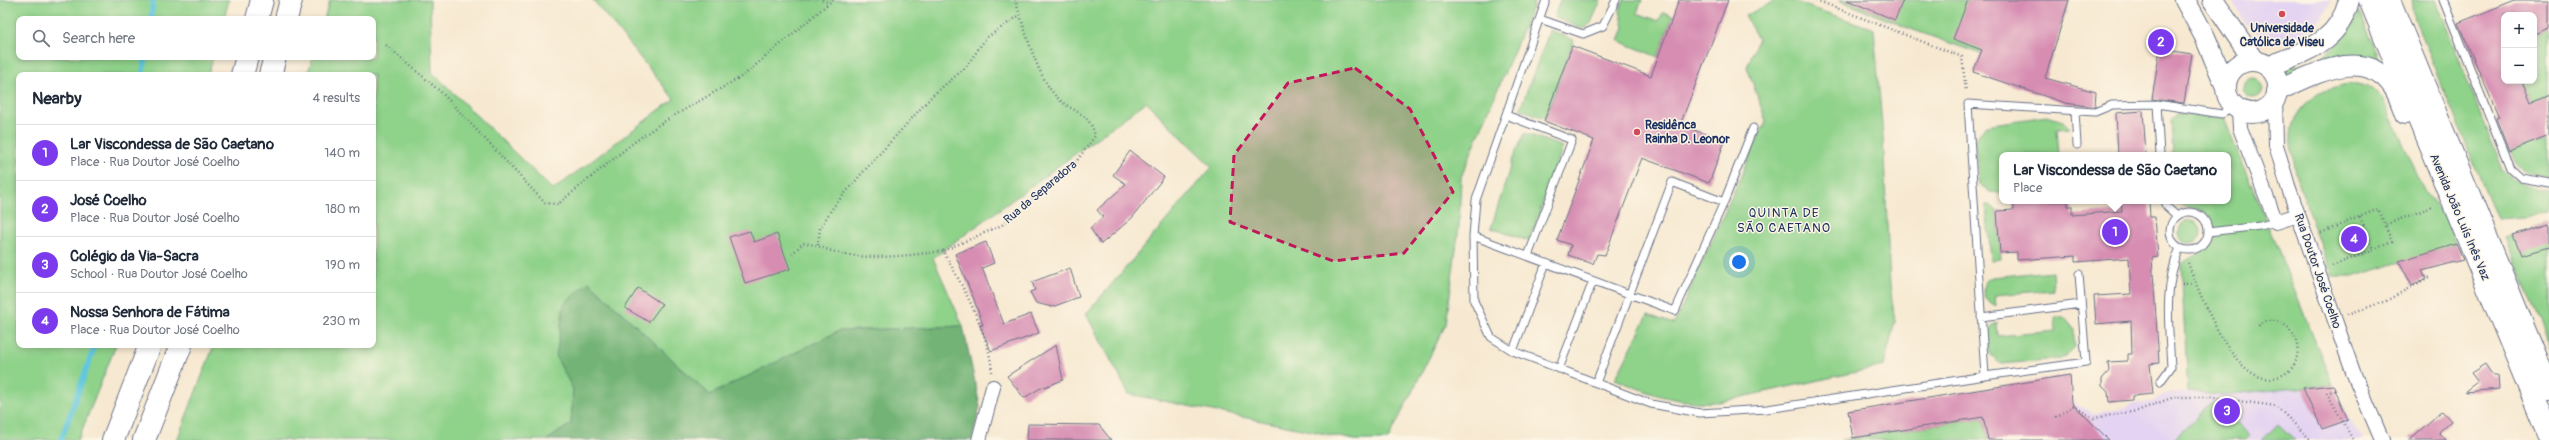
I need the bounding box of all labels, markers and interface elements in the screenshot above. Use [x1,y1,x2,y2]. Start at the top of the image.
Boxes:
marker: Universidade Católica de Viseu [2277,9,2287,19]
map controls [2501,12,2537,84]
button: + [2501,12,2537,48]
search box [16,16,376,60]
place label: Universidade Católica de Viseu [2240,21,2324,50]
icon: search [30,27,52,49]
pin: 2 [2148,27,2174,57]
text: Search here [62,29,135,48]
button: − [2501,48,2537,84]
text: Nearby [32,88,81,109]
text: 4 results [313,90,360,106]
place label: Residênca Rainha D. Leonor [1645,118,1730,147]
marker: Residênca Rainha D. Leonor [1632,127,1642,137]
text: Lar Viscondessa de São Caetano [70,135,274,154]
text: 1 [42,145,48,161]
text: 140 m [324,145,360,161]
popup [1999,152,2231,204]
street label: Avenida João Luís Inês Vaz [2426,152,2493,283]
text: Place · Rua Doutor José Coelho [70,154,240,170]
street label: Rua da Separadora [1001,157,1080,227]
text: Lar Viscondessa de São Caetano [2013,161,2217,180]
text: Place [2013,180,2042,196]
text: José Coelho [70,191,147,210]
text: 2 [41,201,49,217]
text: 180 m [325,201,360,217]
district label: QUINTA DE SÃO CAETANO [1737,205,1831,236]
text: Place · Rua Doutor José Coelho [70,210,240,226]
street label: Rua Doutor José Coelho [2291,212,2344,331]
pin: 1 [2102,217,2128,247]
pin: 4 [2341,224,2367,254]
text: Colégio da Via-Sacra [70,247,199,266]
your location [1729,252,1749,272]
text: 3 [41,257,49,273]
text: 190 m [325,257,360,273]
text: School · Rua Doutor José Coelho [70,266,248,282]
text: Nossa Senhora de Fátima [70,303,230,322]
text: 4 [41,313,49,329]
text: 230 m [323,313,360,329]
text: Place · Rua Doutor José Coelho [70,322,240,338]
pin: 3 [2214,396,2240,426]

